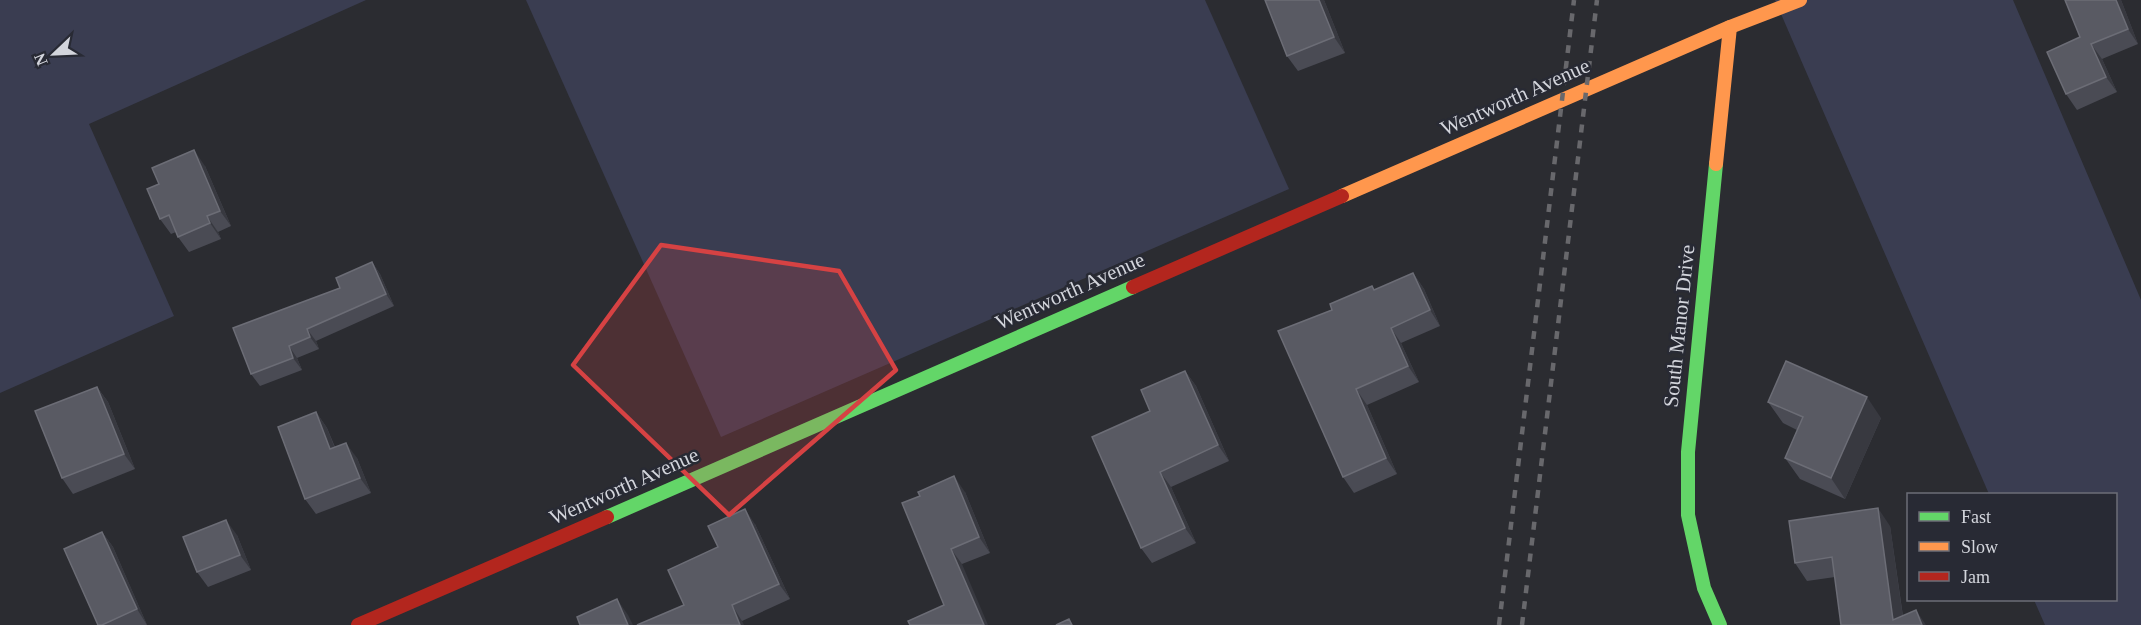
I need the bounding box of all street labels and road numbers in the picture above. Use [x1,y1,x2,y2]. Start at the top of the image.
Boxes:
street label: Wentworth Avenue [1437,53,1593,141]
street label: South Manor Drive [1659,244,1699,408]
street label: Wentworth Avenue [992,247,1148,335]
street label: Wentworth Avenue [546,442,702,530]

